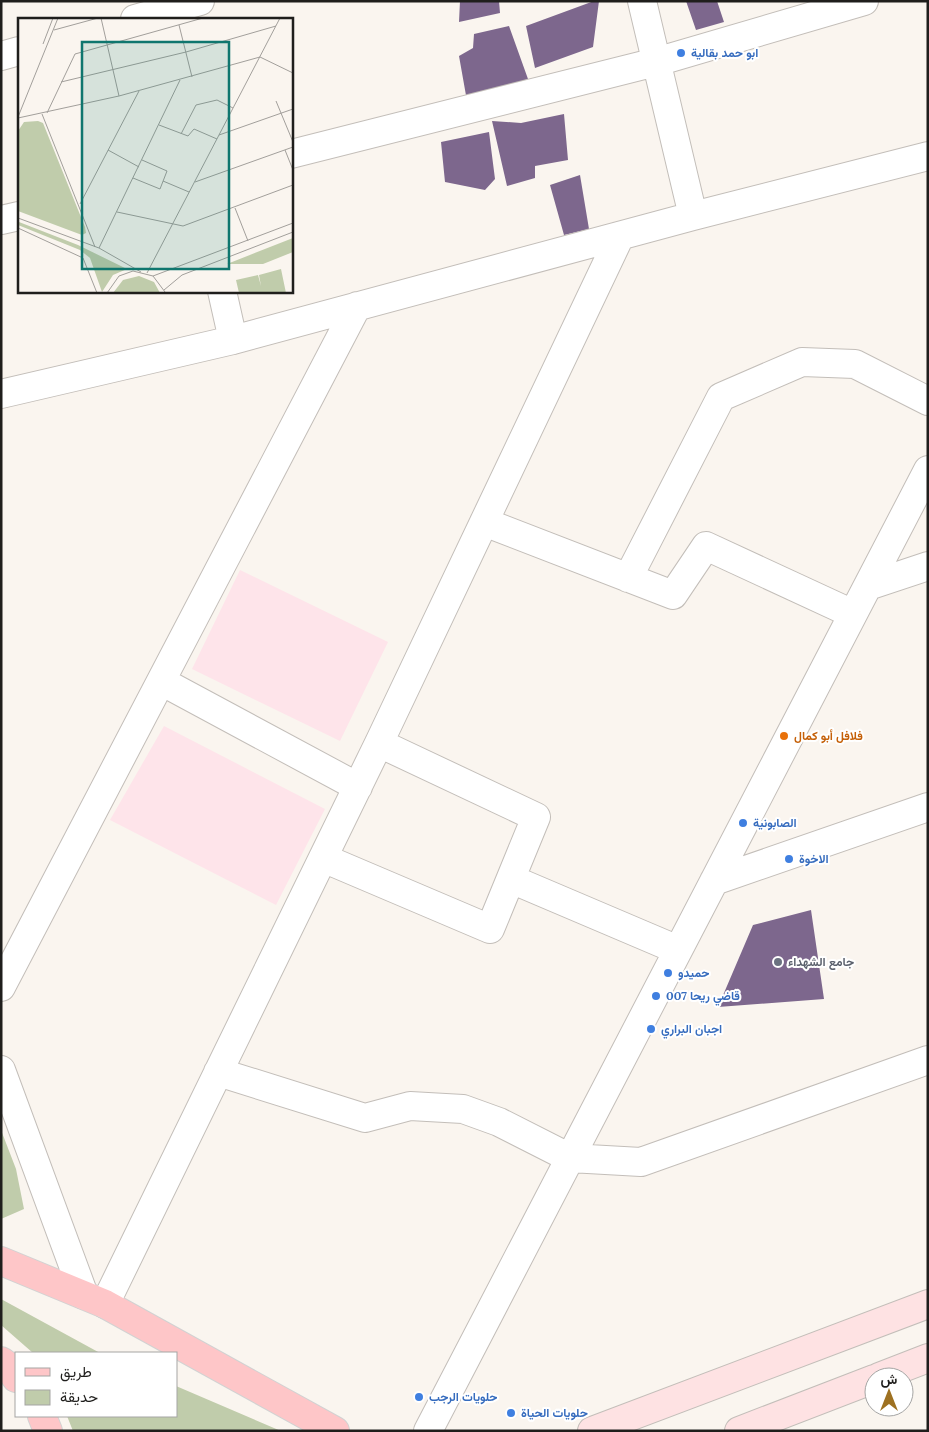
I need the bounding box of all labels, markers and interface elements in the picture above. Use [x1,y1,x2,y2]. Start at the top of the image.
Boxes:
inset map [18,18,292,292]
place label: ابو حمد بقالية [691,45,758,61]
marker: ابو حمد بقالية [675,47,687,59]
place label: فلافل أبو كمال [794,728,863,744]
marker: فلافل أبو كمال [778,730,790,742]
place label: الصابونية [753,815,797,831]
marker: الصابونية [737,817,749,829]
place label: الاخوة [799,851,829,867]
marker: الاخوة [783,853,795,865]
place label: جامع الشهداء [788,954,854,970]
marker: جامع الشهداء [772,956,784,968]
place label: حميدو [678,965,709,981]
marker: حميدو [662,967,674,979]
place label: قاضي ريحا 007 [666,988,740,1006]
marker: قاضي ريحا 007 [650,990,662,1002]
place label: اجبان البراري [661,1021,722,1039]
marker: اجبان البراري [645,1023,657,1035]
legend [15,1352,178,1417]
text: طريق [60,1362,92,1382]
north arrow [864,1367,914,1417]
text: ش [881,1370,898,1388]
text: حديقة [60,1387,98,1406]
place label: حلويات الرجب [429,1389,497,1405]
marker: حلويات الرجب [413,1391,425,1403]
place label: حلويات الحياة [521,1405,588,1421]
marker: حلويات الحياة [505,1407,517,1419]

